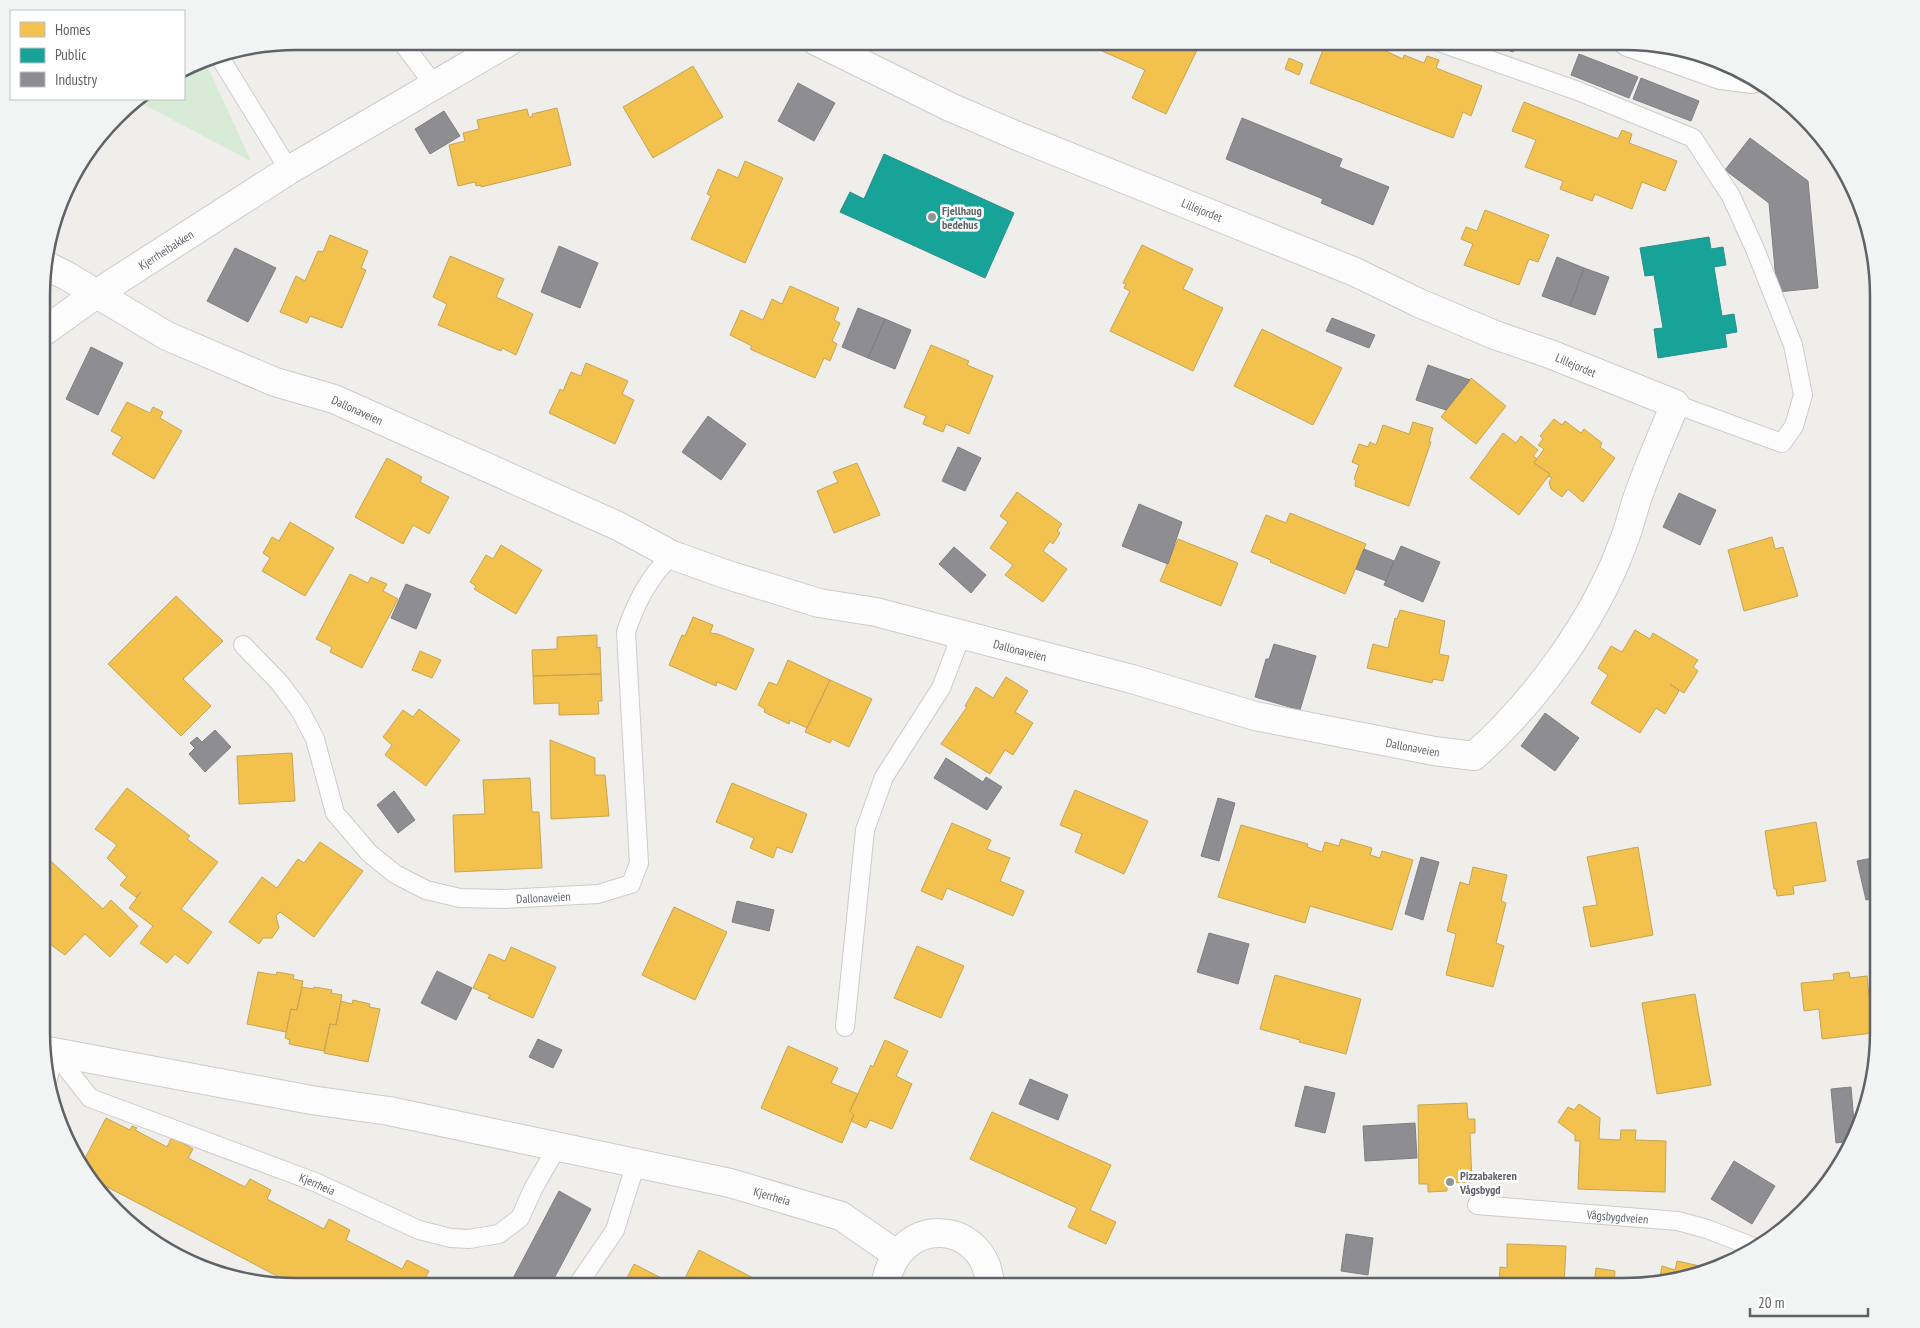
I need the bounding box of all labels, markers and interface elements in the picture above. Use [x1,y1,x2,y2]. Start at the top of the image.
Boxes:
legend [10,10,185,100]
text: Homes [55,20,91,39]
text: Public [55,45,87,64]
text: Industry [55,70,97,89]
street label: Lillejordet [1179,195,1225,225]
place label: Fjellhaug bedehus [942,203,982,232]
marker: Fjellhaug bedehus [926,211,938,223]
street label: Kjerrheibakken [135,226,196,272]
street label: Lillejordet [1553,350,1599,381]
street label: Dallonaveien [330,392,385,427]
street label: Dallonaveien [992,636,1048,664]
street label: Dallonaveien [1385,734,1441,759]
street label: Dallonaveien [516,888,571,906]
place label: Pizzabakeren Vågsbygd [1459,1168,1517,1197]
street label: Kjerrheia [297,1169,338,1198]
marker: Pizzabakeren Vågsbygd [1444,1176,1456,1188]
street label: Kjerrheia [752,1183,793,1208]
street label: Vågsbygdveien [1585,1206,1649,1226]
scale bar [1750,1286,1868,1318]
text: 20 m [1758,1293,1784,1312]

